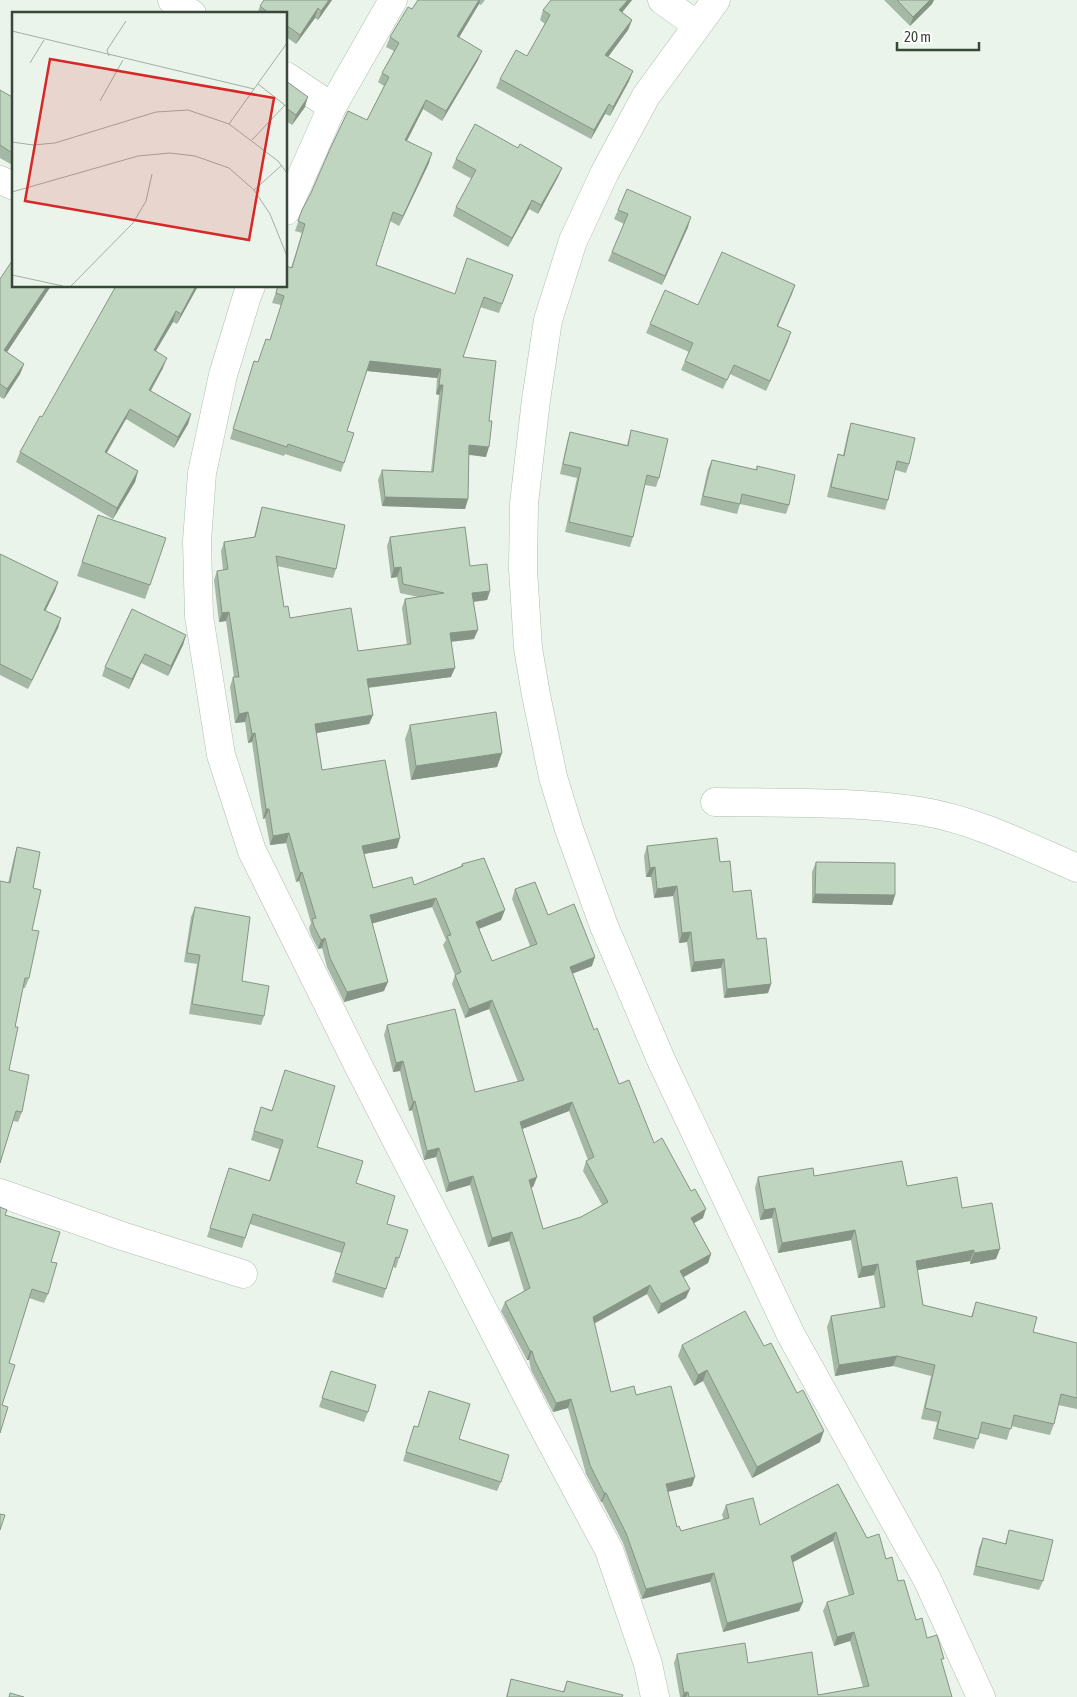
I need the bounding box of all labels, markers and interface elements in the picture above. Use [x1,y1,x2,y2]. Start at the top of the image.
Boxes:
inset map [12,12,288,288]
scale bar [897,20,980,52]
text: 20 m [904,28,931,45]

